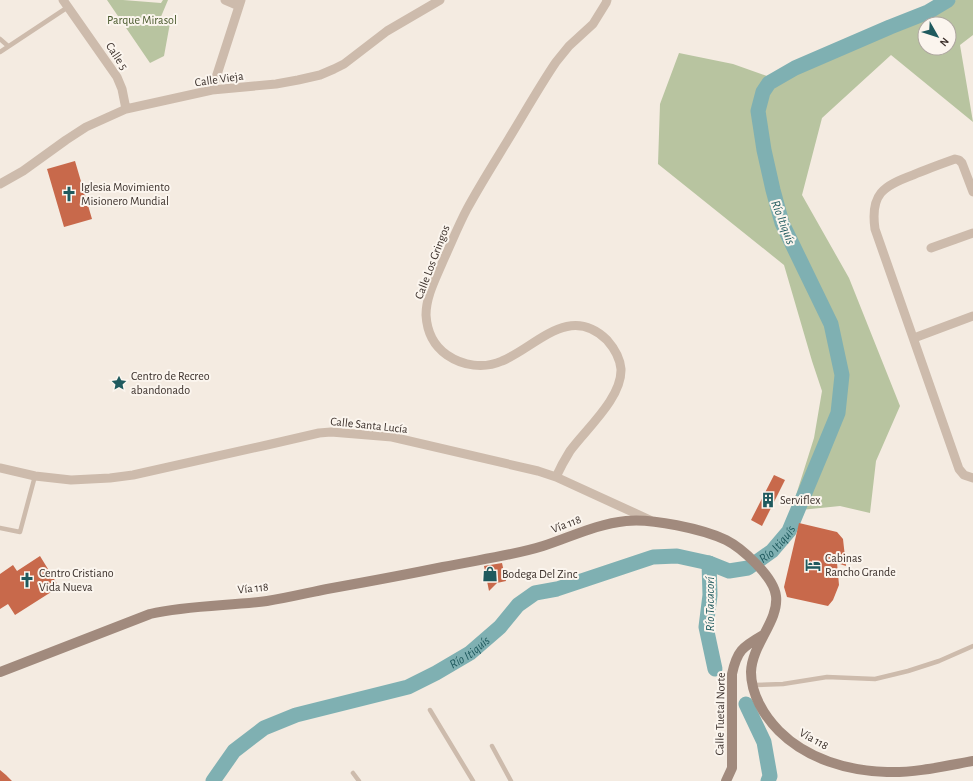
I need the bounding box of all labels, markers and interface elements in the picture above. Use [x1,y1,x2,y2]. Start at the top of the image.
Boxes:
park label: Parque Mirasol [107,14,177,26]
north arrow [917,16,957,56]
text: N [938,36,951,48]
street label: Calle 5 [104,40,130,72]
street label: Calle Vieja [194,70,245,89]
place label: Iglesia Movimiento Misionero Mundial [81,181,170,207]
church icon: Iglesia Movimiento Misionero Mundial [60,185,78,203]
water label: Río Itiquís [768,199,797,246]
street label: Calle Los Gringos [412,223,452,301]
place label: Centro de Recreo abandonado [131,370,210,396]
place icon: Centro de Recreo abandonado [110,374,128,392]
street label: Calle Santa Lucía [330,415,409,435]
building icon: Serviflex [759,491,777,509]
place label: Serviflex [780,494,821,506]
street label: Vía 118 [549,513,583,535]
water label: Río Itiquís [757,524,798,566]
place label: Cabinas Rancho Grande [825,552,896,578]
hotel icon: Cabinas Rancho Grande [804,556,822,574]
shop icon: Bodega Del Zinc [481,565,499,583]
place label: Centro Cristiano Vida Nueva [39,567,114,593]
place label: Bodega Del Zinc [502,568,578,580]
church icon: Centro Cristiano Vida Nueva [18,571,36,589]
water label: Río Tacacorí [704,575,717,631]
street label: Vía 118 [237,580,269,596]
water label: Río Itiquís [447,634,493,672]
street label: Calle Tuetal Norte [713,672,727,756]
street label: Vía 118 [797,726,831,752]

